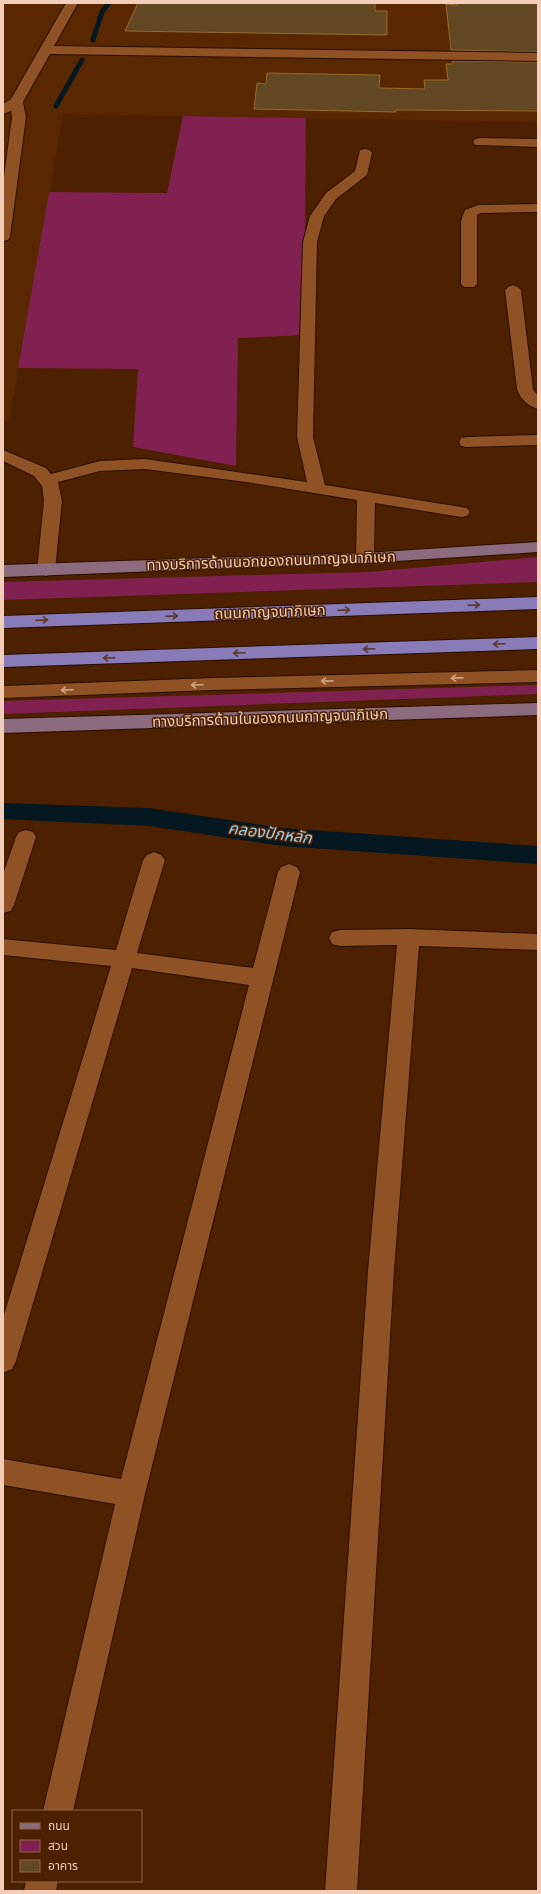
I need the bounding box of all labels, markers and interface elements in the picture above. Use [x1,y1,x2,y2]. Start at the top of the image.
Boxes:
street label: ทางบริการด้านนอกของถนนกาญจนาภิเษก [146,546,396,576]
street label: ถนนกาญจนาภิเษก [214,599,326,625]
one-way arrow [467,601,480,609]
one-way arrow [337,606,350,613]
one-way arrow [165,612,178,619]
one-way arrow [35,616,48,624]
one-way arrow [493,641,506,648]
one-way arrow [363,645,376,653]
one-way arrow [233,650,246,657]
one-way arrow [103,654,116,661]
one-way arrow [451,674,464,682]
one-way arrow [321,677,334,685]
one-way arrow [191,681,204,688]
one-way arrow [61,686,74,693]
street label: ทางบริการด้านในของถนนกาญจนาภิเษก [152,703,388,733]
water label: คลองปักหลัก [227,816,315,850]
legend [12,1810,142,1882]
text: ถนน [48,1817,70,1835]
text: สวน [48,1837,68,1855]
text: อาคาร [48,1857,78,1875]

